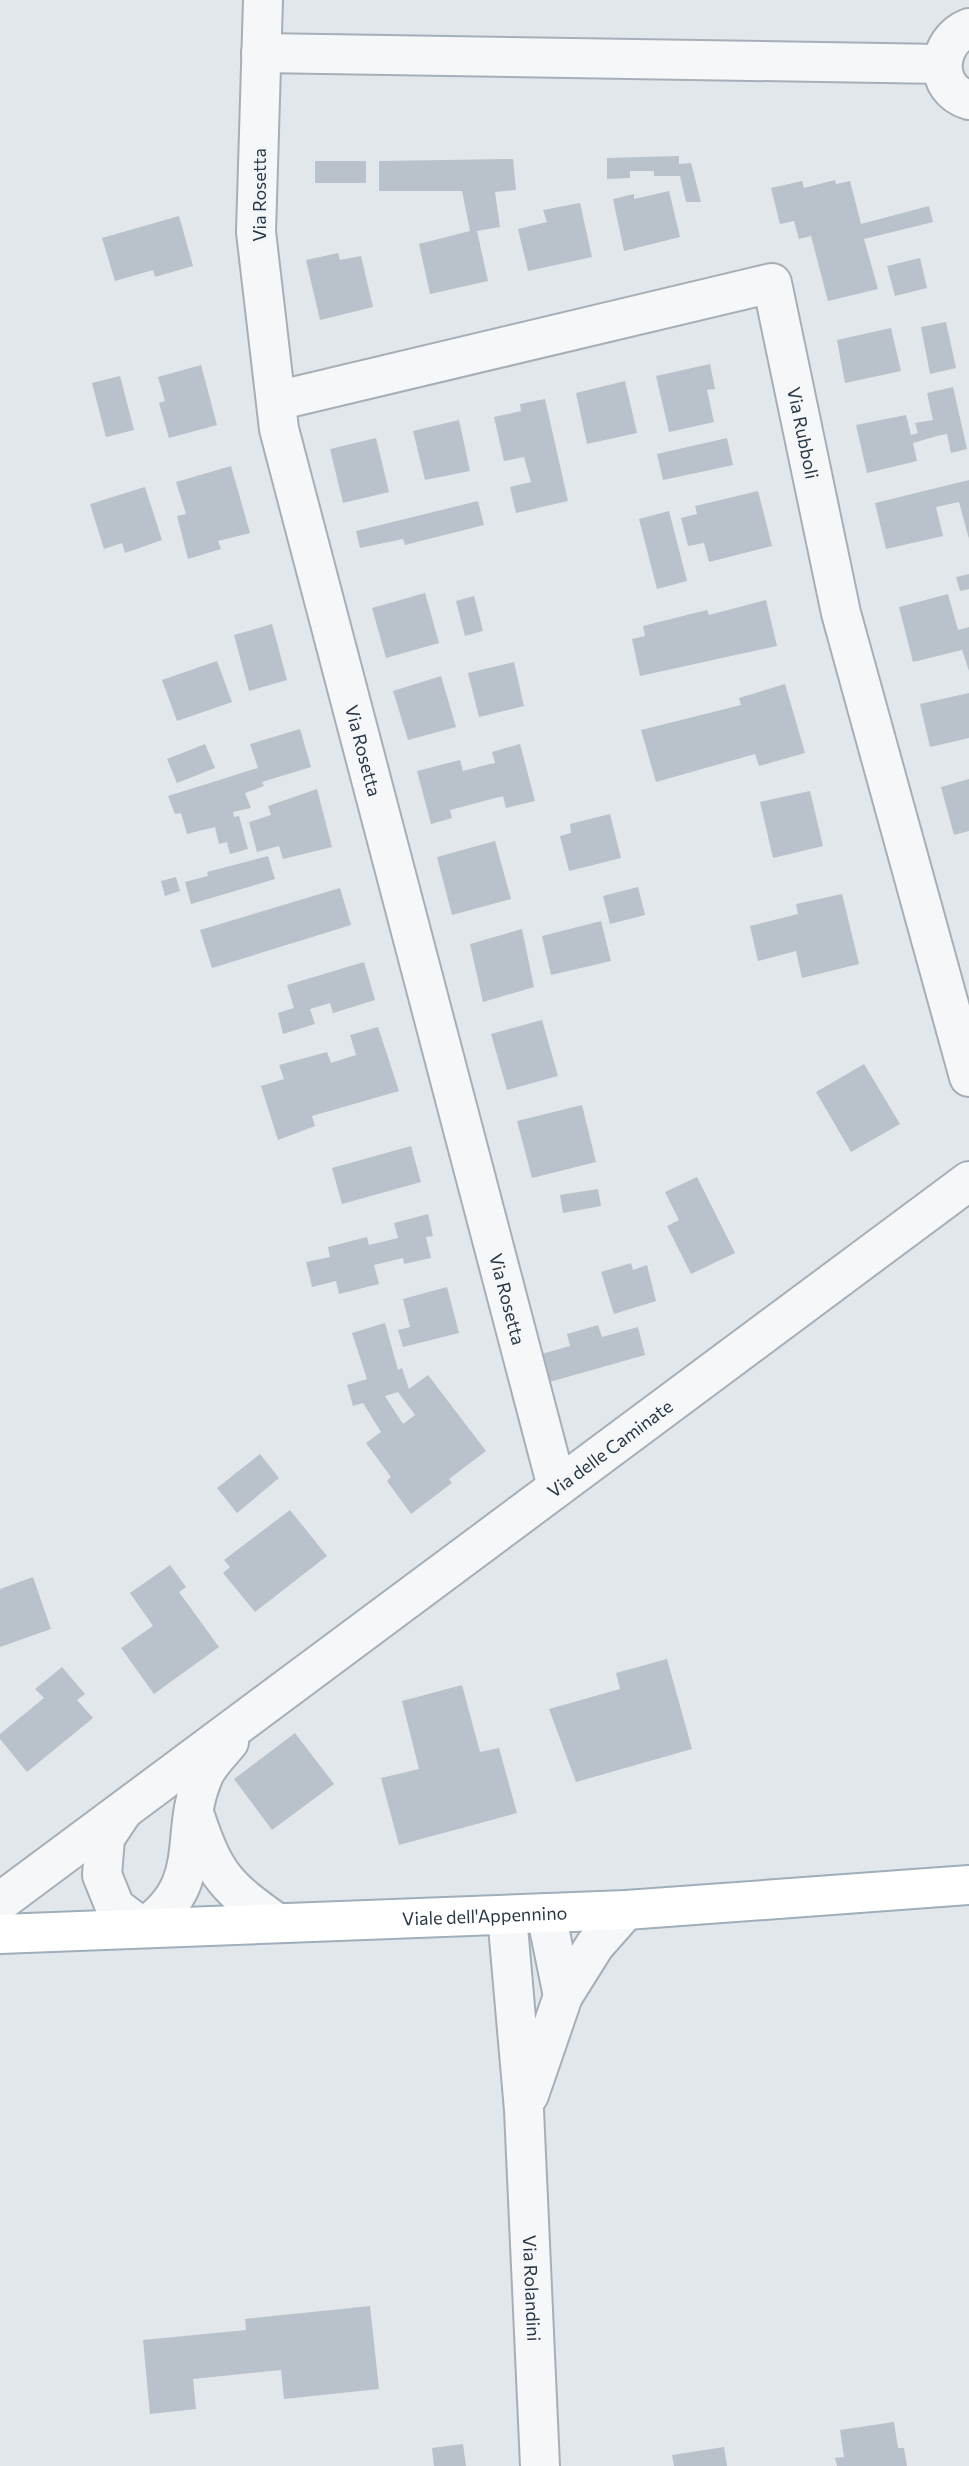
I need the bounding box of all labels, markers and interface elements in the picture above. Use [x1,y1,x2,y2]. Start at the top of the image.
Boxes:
street label: Via Rosetta [248,148,270,242]
street label: Via Rubboli [783,385,824,481]
street label: Via Rosetta [341,703,386,799]
street label: Via Rosetta [485,1251,530,1347]
street label: Via delle Caminate [543,1395,677,1502]
street label: Viale dell'Appennino [402,1901,568,1930]
street label: Via Rolandini [519,2234,545,2342]

